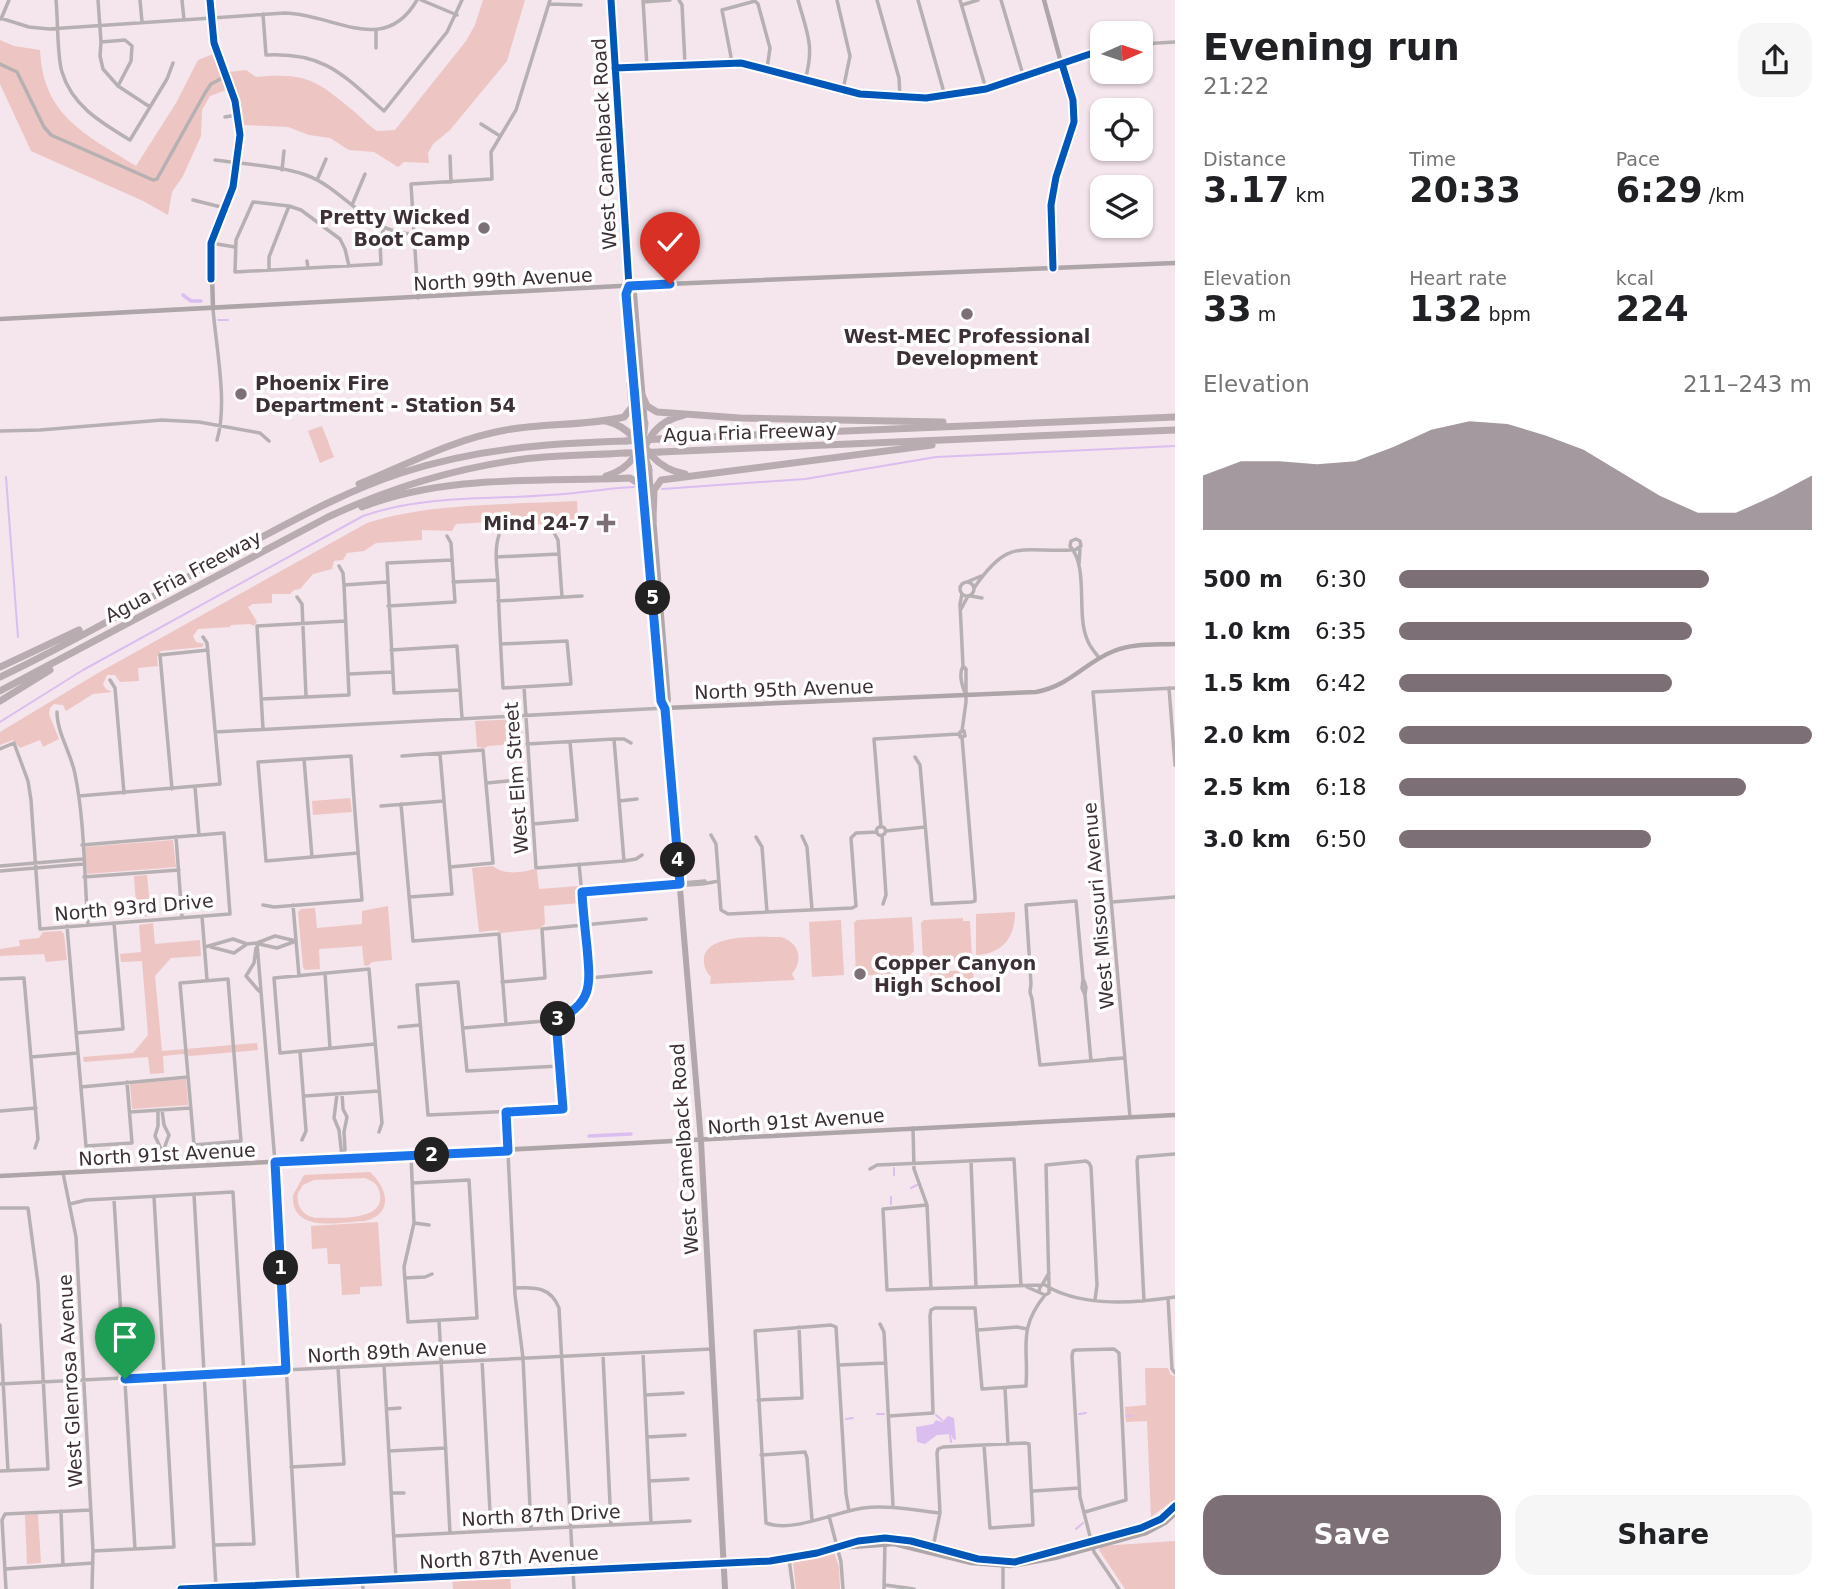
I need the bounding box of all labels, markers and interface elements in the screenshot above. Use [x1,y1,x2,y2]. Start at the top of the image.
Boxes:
north arrow [1090,21,1153,84]
map controls [1090,21,1153,238]
button: share [1738,23,1812,97]
text: Evening run [1203,25,1460,69]
street label: West Camelback Road [587,38,621,250]
text: 21:22 [1203,73,1269,99]
button: locate [1090,98,1153,161]
text: Distance [1203,148,1286,170]
text: Time [1409,148,1456,170]
text: Pace [1616,148,1660,170]
text: 3.17 [1203,170,1289,210]
text: 20:33 [1409,170,1521,210]
text: 6:29 [1616,170,1703,210]
button: layers [1090,175,1153,238]
text: km [1289,184,1325,206]
text: /km [1703,184,1745,206]
place label: Pretty Wicked Boot Camp [319,206,470,250]
pin [640,212,700,284]
marker: Pretty Wicked Boot Camp [476,220,492,236]
icon: check [651,223,689,261]
street label: North 99th Avenue [413,263,593,295]
text: Elevation [1203,267,1291,289]
text: Heart rate [1409,267,1507,289]
text: kcal [1616,267,1654,289]
text: 33 [1203,289,1252,329]
text: 132 [1409,289,1482,329]
text: 224 [1616,289,1689,329]
text: m [1252,303,1276,325]
text: bpm [1482,303,1531,325]
marker: West-MEC Professional Development [959,306,975,322]
place label: West-MEC Professional Development [844,325,1090,369]
text: Elevation [1203,371,1310,397]
text: 211–243 m [1683,371,1812,397]
place label: Phoenix Fire Department - Station 54 [255,372,516,416]
marker: Phoenix Fire Department - Station 54 [233,386,249,402]
street label: Agua Fria Freeway [663,418,837,446]
place label: Mind 24-7 [483,512,590,534]
marker: Mind 24-7 [596,513,616,533]
street label: Agua Fria Freeway [101,525,265,627]
text: 500 m [1203,566,1283,592]
text: 6:30 [1315,566,1367,592]
pin: 5 [636,580,670,616]
text: 5 [646,586,659,608]
text: 1.0 km [1203,618,1291,644]
text: 6:35 [1315,618,1367,644]
text: 1.5 km [1203,670,1291,696]
text: 6:42 [1315,670,1367,696]
street label: North 95th Avenue [694,675,874,703]
street label: West Elm Street [500,701,532,855]
text: 2.0 km [1203,722,1291,748]
text: 6:02 [1315,722,1367,748]
text: 2.5 km [1203,774,1291,800]
text: 6:18 [1315,774,1367,800]
street label: West Missouri Avenue [1078,802,1118,1010]
text: 3.0 km [1203,826,1291,852]
text: 6:50 [1315,826,1367,852]
pin: 4 [660,842,696,878]
text: 4 [671,848,684,870]
street label: North 93rd Drive [54,889,214,925]
place label: Copper Canyon High School [874,952,1036,996]
marker: Copper Canyon High School [852,966,868,982]
pin: 3 [540,1002,576,1036]
text: 3 [551,1007,564,1029]
street label: West Camelback Road [666,1042,702,1256]
street label: North 91st Avenue [707,1104,885,1138]
street label: North 91st Avenue [78,1138,256,1170]
pin: 2 [414,1138,450,1172]
text: 2 [425,1143,438,1165]
pin: 1 [264,1250,298,1286]
text: 1 [274,1256,287,1278]
street label: West Glenrosa Avenue [53,1274,87,1488]
pin [95,1307,155,1379]
icon: arrive [106,1318,144,1356]
street label: North 89th Avenue [307,1335,487,1367]
button: Save [1203,1495,1501,1575]
button: Share [1515,1495,1812,1575]
street label: North 87th Drive [461,1500,621,1530]
street label: North 87th Avenue [419,1541,599,1573]

